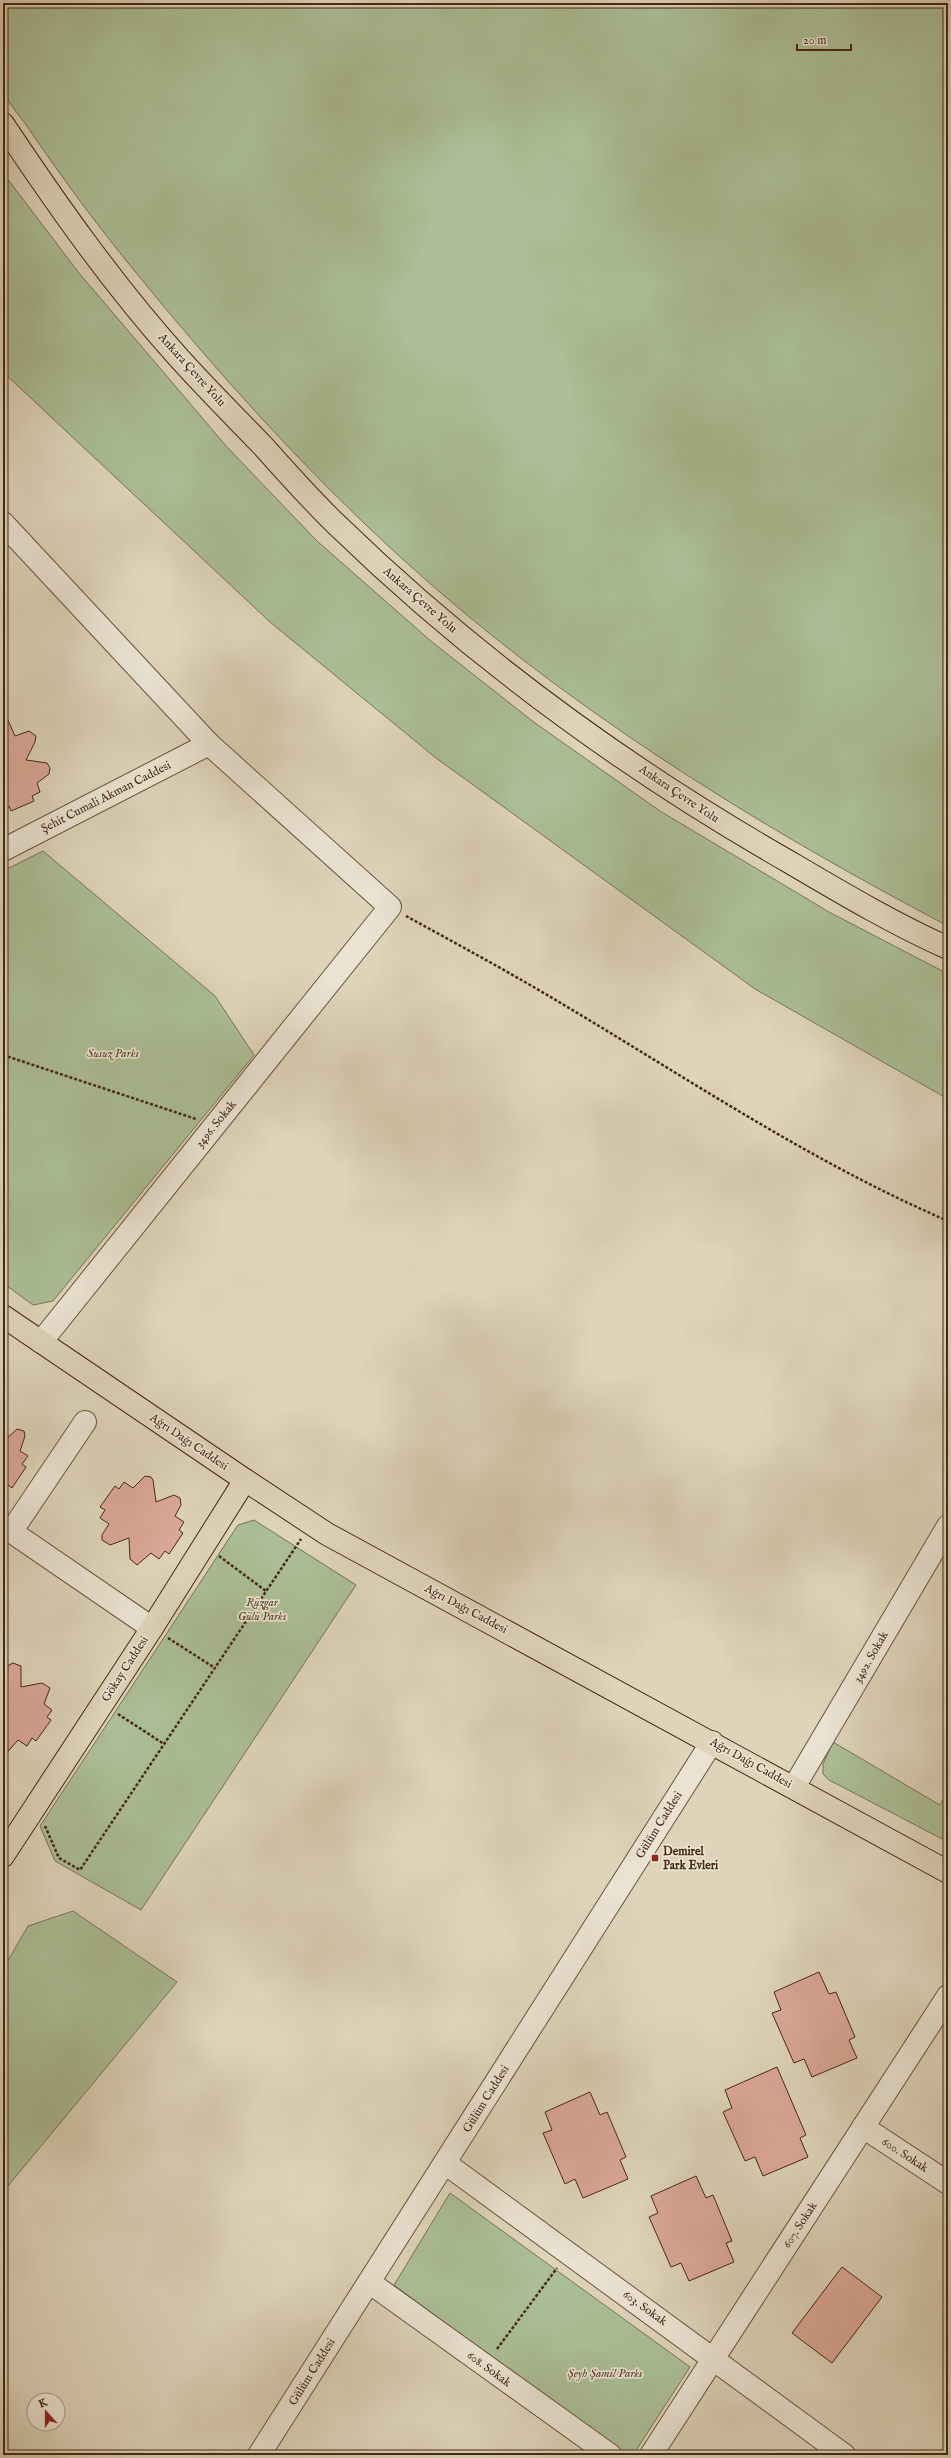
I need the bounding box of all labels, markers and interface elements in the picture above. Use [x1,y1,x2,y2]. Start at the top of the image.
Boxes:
scale bar [797,26,851,52]
text: 20 m [803,33,826,48]
street label: Ankara Çevre Yolu [154,329,229,410]
street label: Ankara Çevre Yolu [379,563,460,636]
street label: Şehit Cumali Akman Caddesi [39,758,173,836]
street label: Ankara Çevre Yolu [635,761,722,826]
park label: Susuz Parkı [87,1046,139,1061]
street label: 3496. Sokak [192,1097,240,1151]
street label: Ağrı Dağı Caddesi [146,1410,231,1474]
street label: Ağrı Dağı Caddesi [421,1580,510,1637]
park label: Rüzgar Gülü Parkı [238,1595,286,1624]
street label: 3492. Sokak [850,1628,892,1685]
street label: Gökay Caddesi [98,1633,152,1705]
street label: Ağrı Dağı Caddesi [706,1734,795,1792]
street label: Gülüm Caddesi [632,1789,686,1861]
place label: Demirel Park Evleri [663,1844,719,1873]
marker: Demirel Park Evleri [650,1853,660,1863]
street label: Gülüm Caddesi [459,2063,513,2135]
street label: 600. Sokak [879,2134,932,2176]
street label: 607. Sokak [779,2198,821,2251]
street label: 603. Sokak [620,2287,671,2329]
street label: Gülüm Caddesi [285,2336,339,2408]
street label: 608. Sokak [464,2348,515,2391]
park label: Şeyh Şamil Parkı [567,2366,643,2381]
north arrow [26,2392,66,2432]
text: K [37,2395,50,2412]

